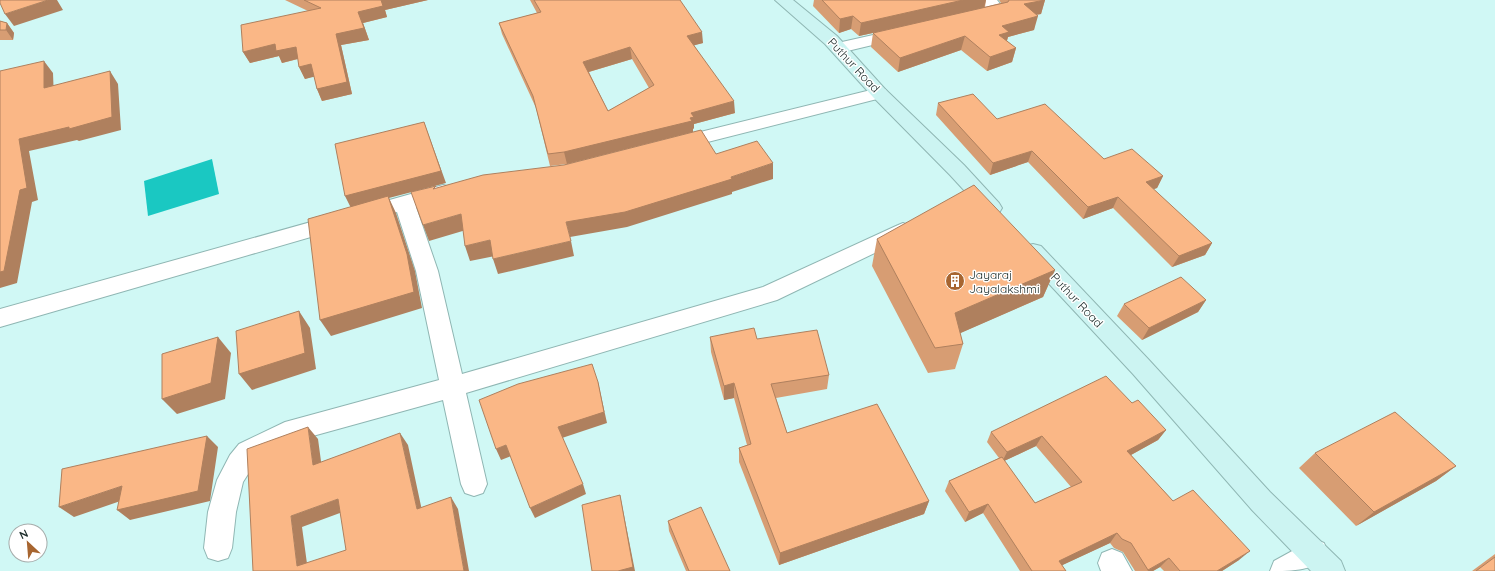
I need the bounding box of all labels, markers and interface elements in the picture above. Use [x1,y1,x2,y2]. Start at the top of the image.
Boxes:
street label: Puthur Road [825,35,883,95]
place label: Jayaraj Jayalakshmi [969,267,1040,296]
building icon: Jayaraj Jayalakshmi [944,270,966,292]
street label: Puthur Road [1048,270,1106,330]
north arrow [8,523,48,563]
text: N [17,526,30,542]

